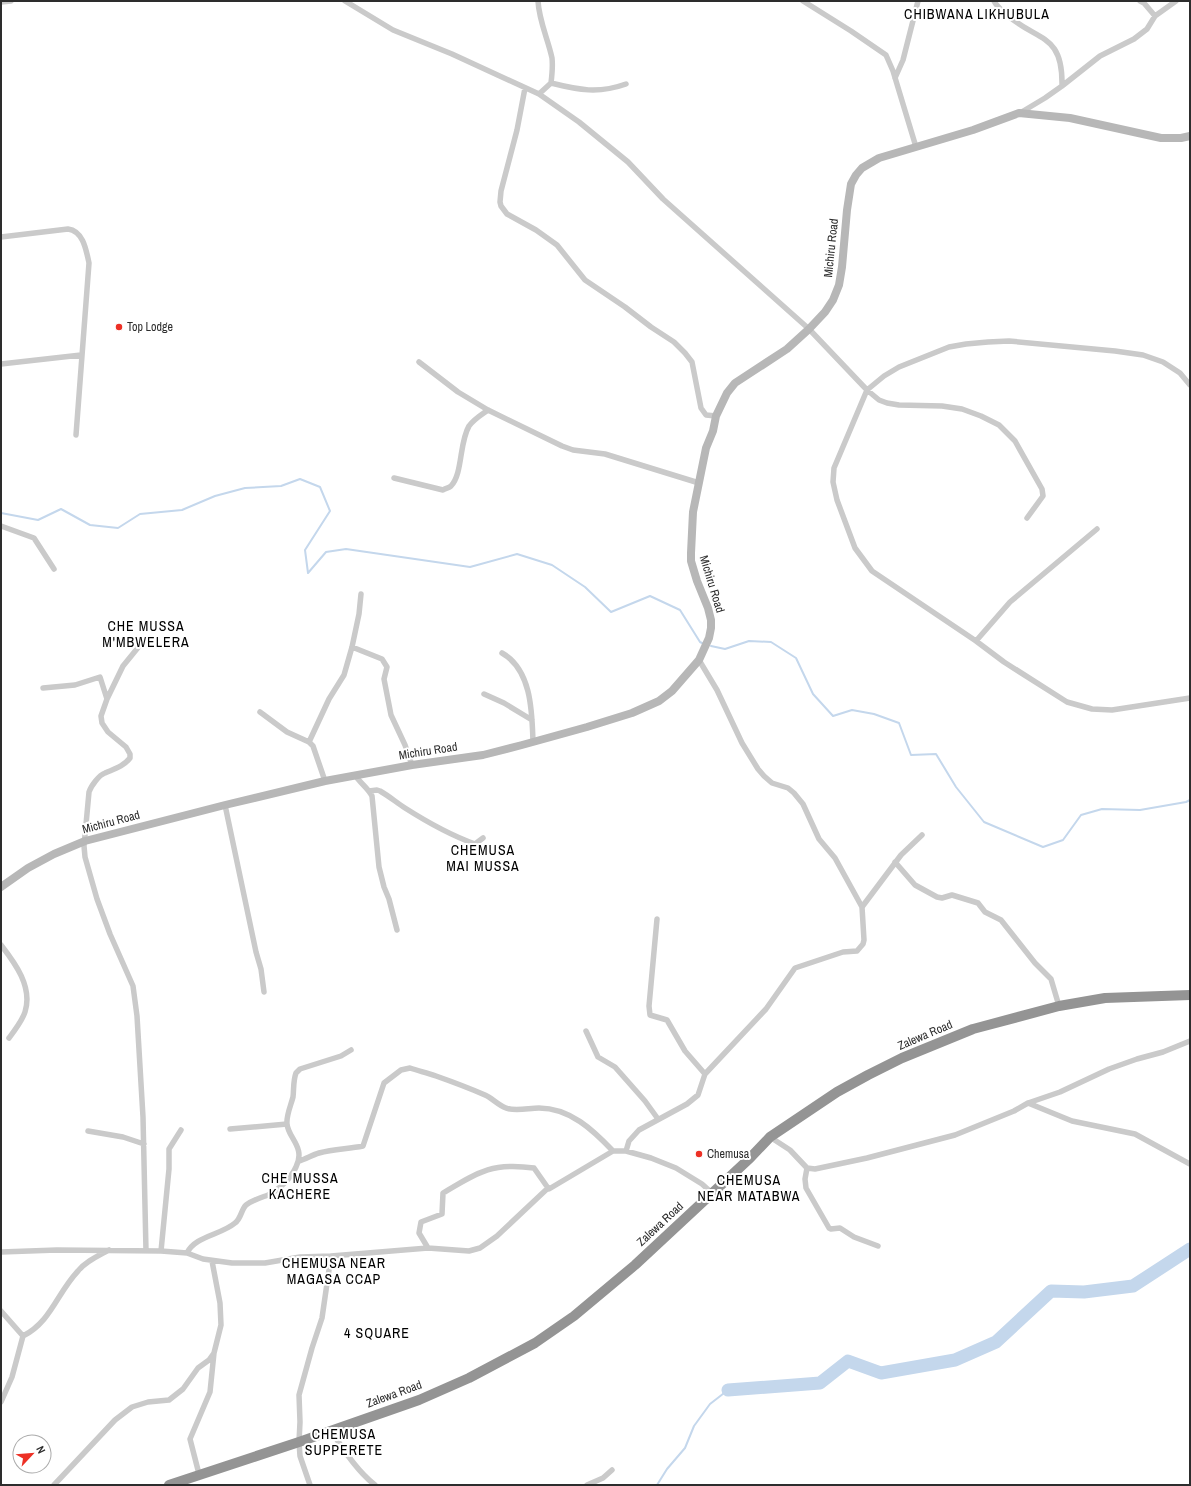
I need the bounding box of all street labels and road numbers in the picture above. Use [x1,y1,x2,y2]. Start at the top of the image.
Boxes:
street label: Michiru Road [820,218,842,278]
street label: Michiru Road [696,553,728,615]
street label: Michiru Road [398,738,458,764]
street label: Michiru Road [80,807,142,837]
street label: Zalewa Road [895,1016,955,1054]
street label: Zalewa Road [633,1198,687,1250]
street label: Zalewa Road [364,1377,424,1411]

